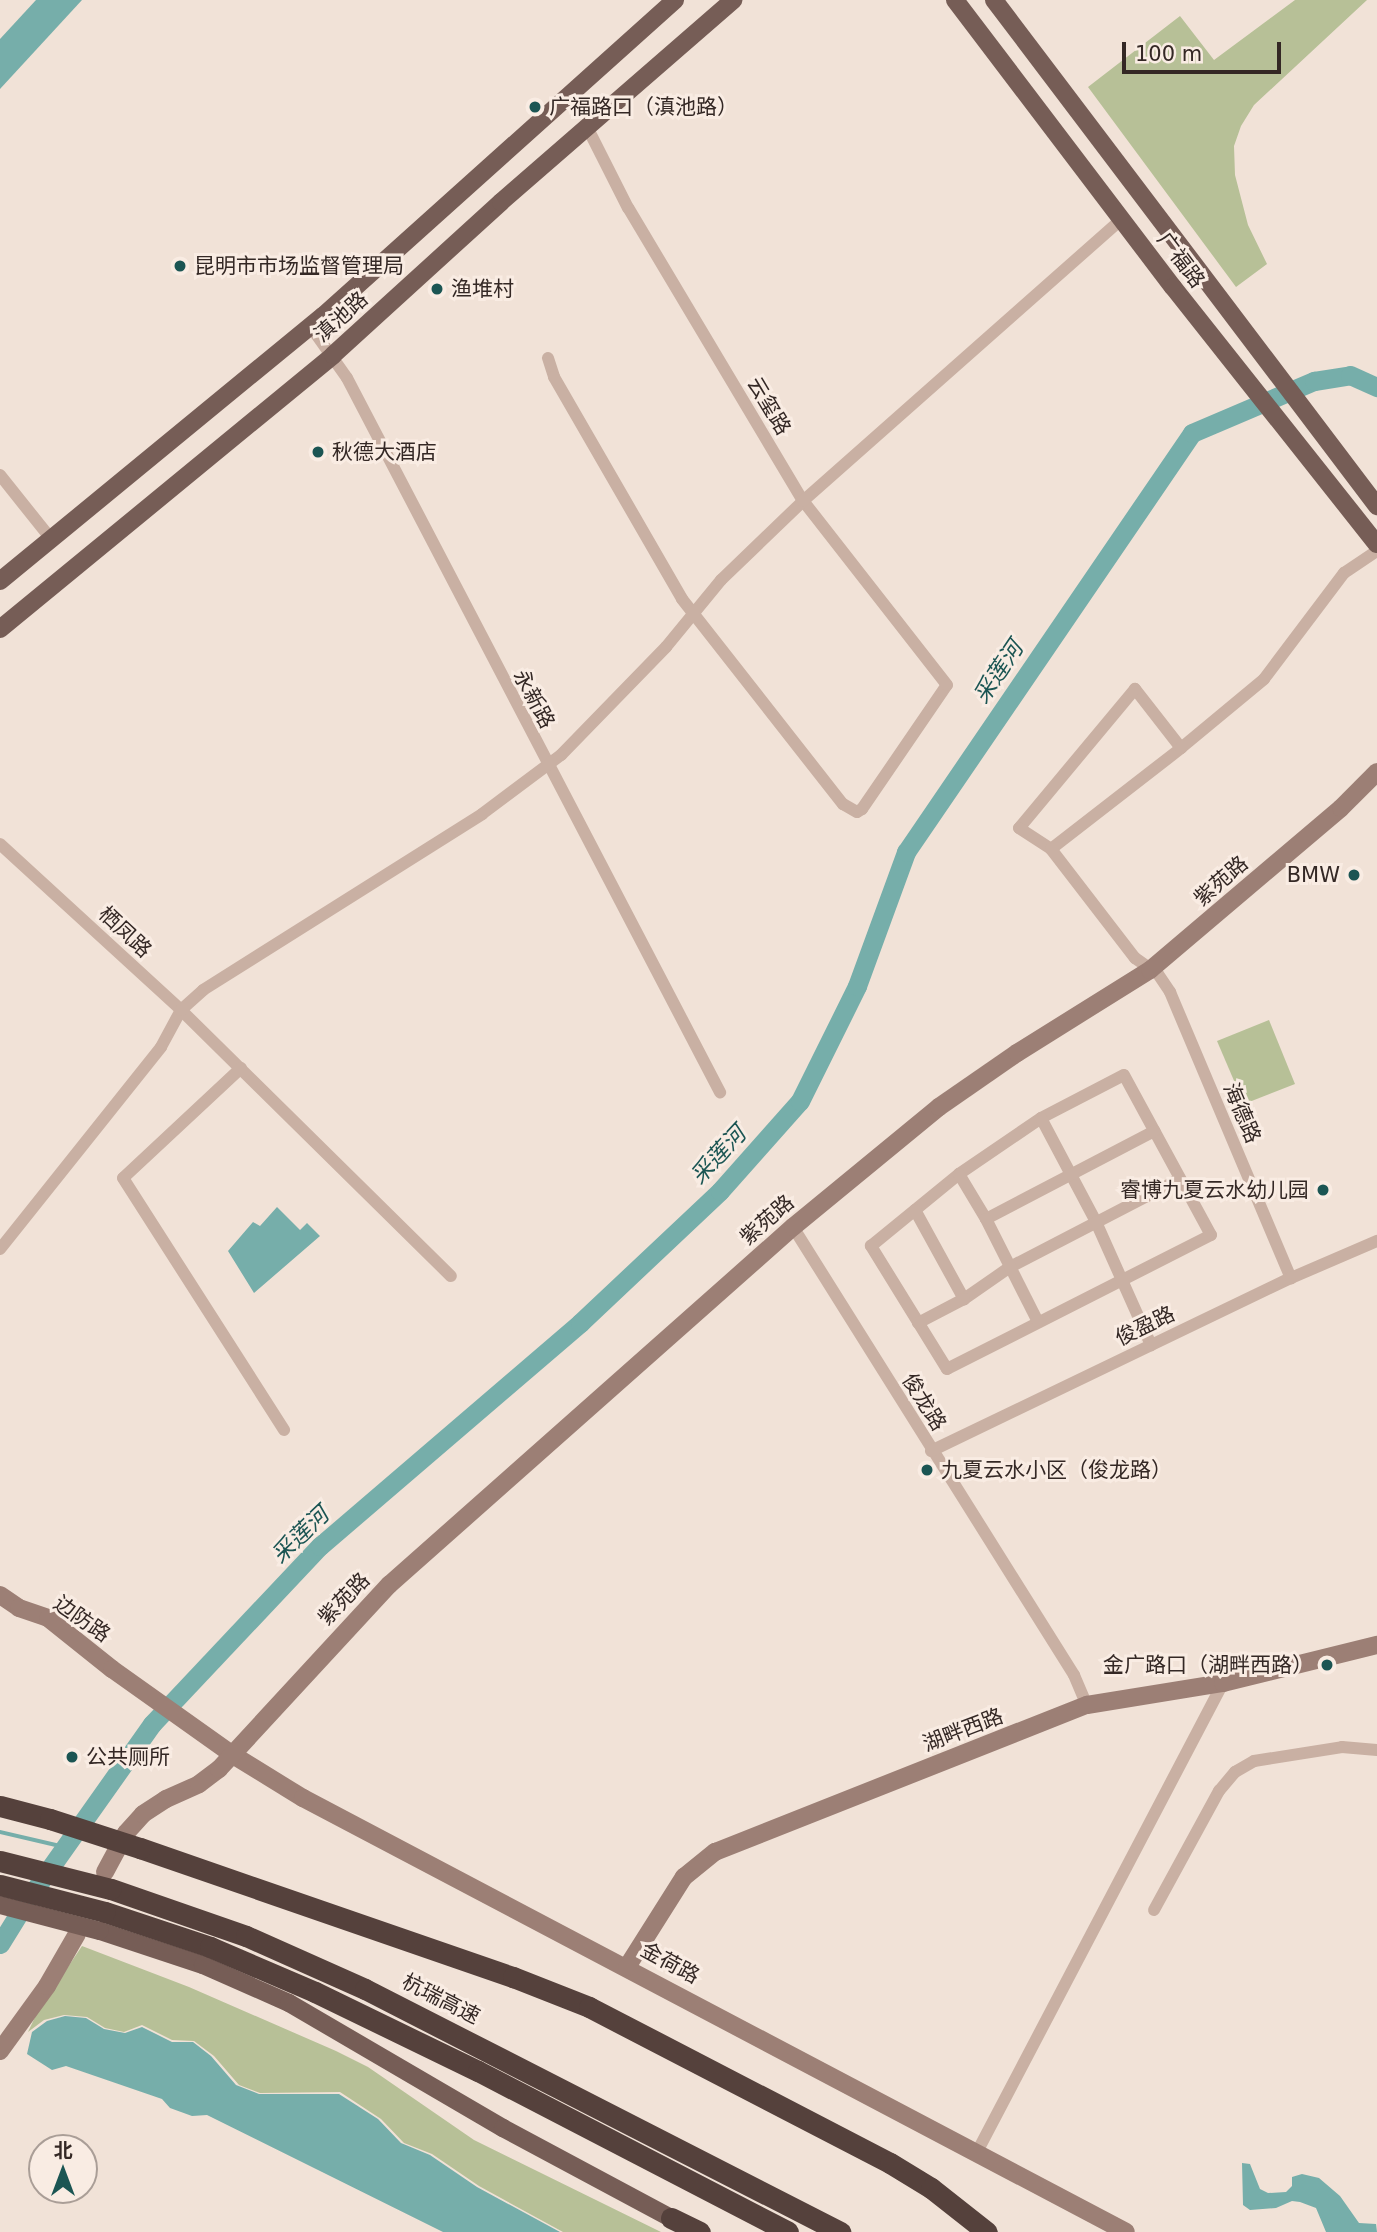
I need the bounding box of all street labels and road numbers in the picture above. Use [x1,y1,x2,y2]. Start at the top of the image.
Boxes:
street label: 广福路 [1152,227,1210,293]
street label: 滇池路 [309,287,373,347]
street label: 云玺路 [742,373,796,439]
street label: 永新路 [508,665,560,733]
street label: 紫苑路 [1189,851,1253,911]
street label: 栖凤路 [93,901,157,963]
street label: 海德路 [1218,1079,1266,1147]
street label: 紫苑路 [735,1190,799,1250]
street label: 俊盈路 [1111,1301,1179,1351]
street label: 俊龙路 [897,1369,951,1435]
street label: 紫苑路 [313,1568,375,1630]
street label: 边防路 [49,1591,115,1647]
street label: 湖畔西路 [919,1703,1007,1757]
street label: 金荷路 [636,1937,704,1989]
street label: 杭瑞高速 [398,1969,484,2029]

